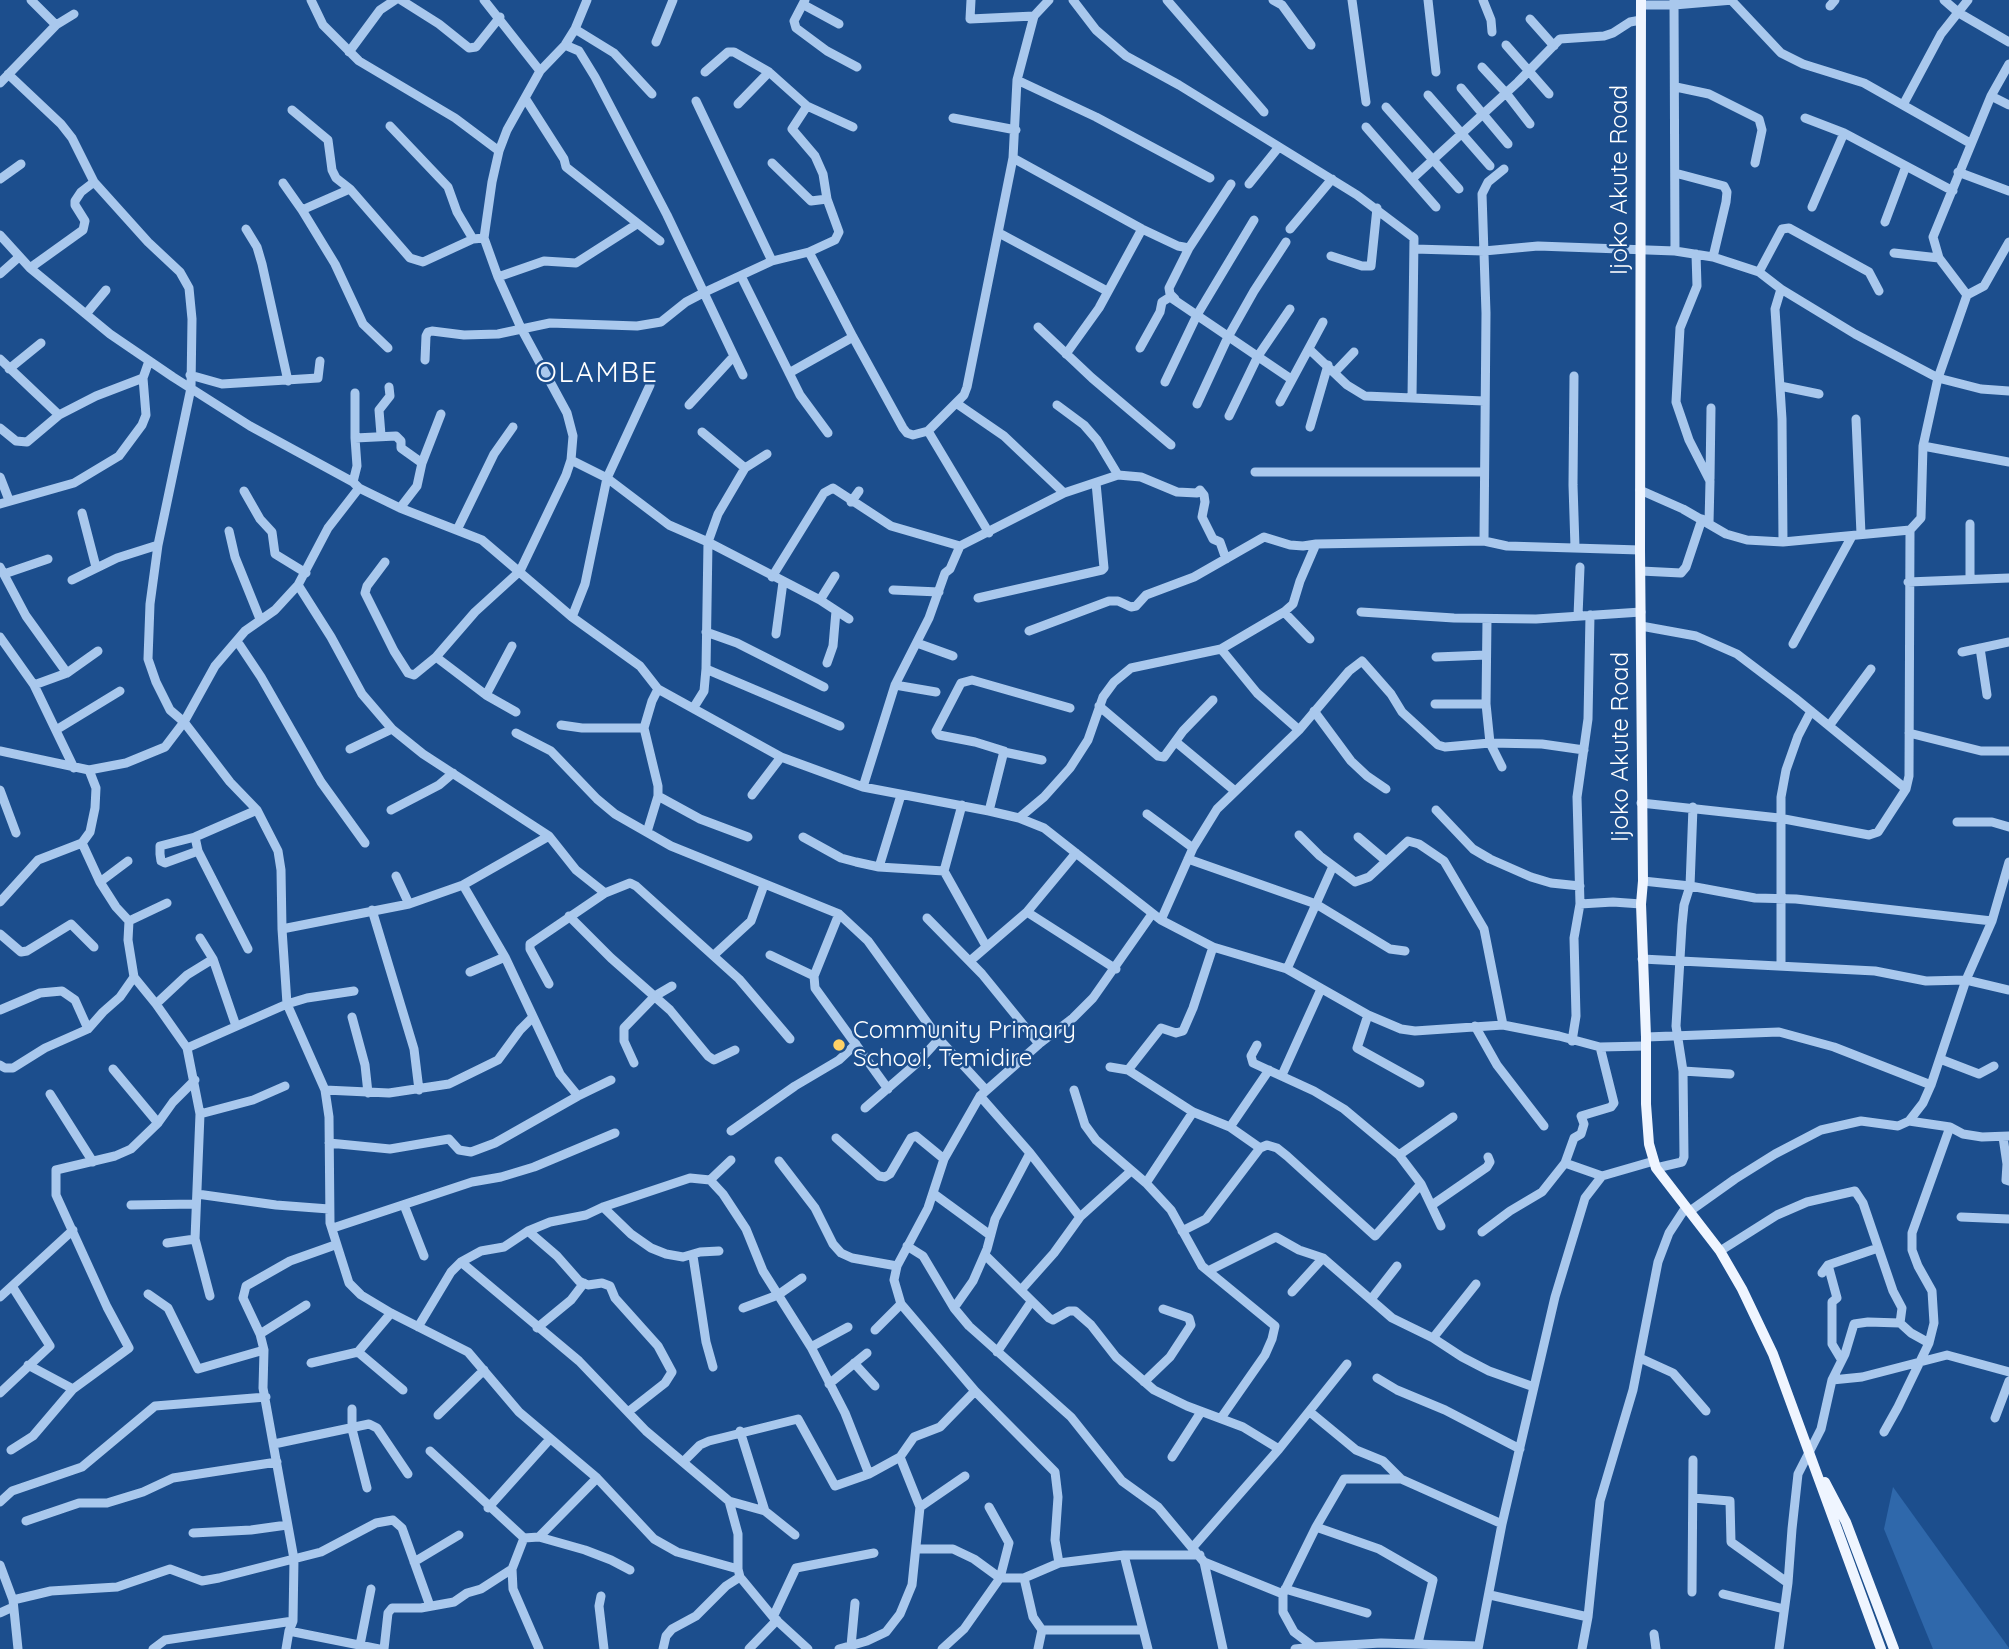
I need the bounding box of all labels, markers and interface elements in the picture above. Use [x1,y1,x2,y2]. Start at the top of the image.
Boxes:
street label: Ijoko Akute Road [1606,85,1634,275]
district label: OLAMBE [536,357,658,391]
street label: Ijoko Akute Road [1607,652,1635,842]
place label: Community Primary School, Temidire [853,1017,1076,1073]
marker: Community Primary School, Temidire [831,1037,847,1053]

